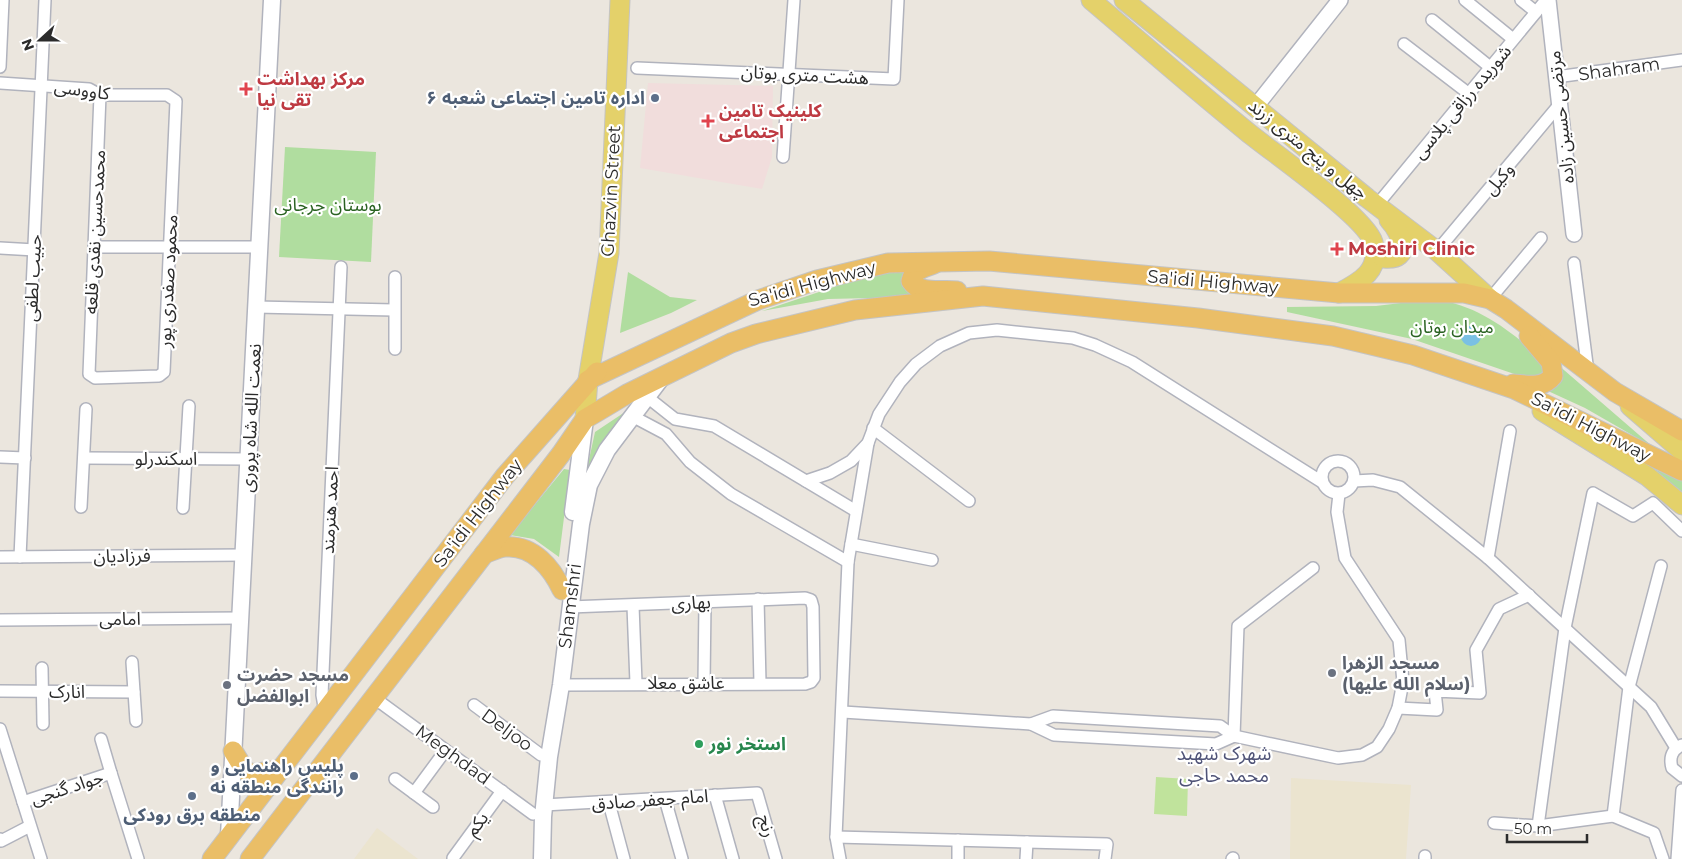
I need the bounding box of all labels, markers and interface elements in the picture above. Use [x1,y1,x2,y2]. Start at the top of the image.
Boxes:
north arrow [15,15,65,65]
text: N [17,36,38,53]
street label: شوریده رزاقی پلاسی [1408,40,1516,164]
street label: مرتضی حسین زاده [1543,50,1579,184]
street label: Shahram [1577,52,1661,86]
street label: هشت متری بوتان [741,61,869,89]
place label: مرکز بهداشت تقی نیا [257,68,365,111]
street label: کاووسی [53,75,112,105]
marker: مرکز بهداشت تقی نیا [239,82,253,96]
place label: اداره تامین اجتماعی شعبه ۶ [427,87,645,109]
marker: اداره تامین اجتماعی شعبه ۶ [649,92,661,104]
street label: چهل و پنج متری زرند [1243,94,1372,205]
place label: کلینیک تامین اجتماعی [719,100,823,143]
marker: کلینیک تامین اجتماعی [701,114,715,128]
street label: Ghazvin Street [597,125,625,257]
street label: محمدحسین نقدی قلعه [80,149,110,315]
street label: وکیل [1479,158,1519,200]
park label: بوستان جرجانی [274,194,382,216]
street label: محمود صفدری پور [153,214,183,349]
street label: حبیب لطفی [20,234,46,322]
place label: Moshiri Clinic [1348,238,1475,260]
marker: Moshiri Clinic [1330,242,1344,256]
street label: Sa'idi Highway [746,256,878,312]
street label: Sa'idi Highway [1147,265,1280,299]
park label: میدان بوتان [1410,316,1494,338]
street label: نعمت الله شاه پروری [236,343,266,493]
street label: Sa'idi Highway [1528,387,1655,467]
street label: اسکندرلو [135,448,197,470]
street label: Sa'idi Highway [429,454,527,571]
street label: احمد هنرمند [317,466,343,554]
street label: فرزادیان [93,545,151,567]
street label: Shamshri [554,562,586,650]
street label: بهاری [671,591,711,615]
street label: امامی [99,608,141,630]
place label: مسجد الزهرا (سلام الله علیها) [1342,652,1470,697]
place label: مسجد حضرت ابوالفضل [237,664,349,707]
marker: مسجد الزهرا (سلام الله علیها) [1326,667,1338,679]
street label: عاشق معلا [647,672,725,694]
marker: مسجد حضرت ابوالفضل [221,679,233,691]
street label: انارک [49,681,85,703]
street label: Deljoo [477,704,537,756]
street label: Meghdad [411,720,495,790]
place label: استخر نور [708,733,786,755]
marker: استخر نور [693,738,705,750]
district label: شهرک شهید محمد حاجی [1177,742,1271,787]
place label: پلیس راهنمایی و رانندگی منطقه نه [210,755,344,798]
street label: جواد گنجی [28,766,106,810]
marker: پلیس راهنمایی و رانندگی منطقه نه [348,770,360,782]
street label: امام جعفر صادق [591,785,709,818]
marker: منطقه برق رودکی [186,790,198,802]
place label: منطقه برق رودکی [123,804,261,826]
street label: یکم [461,808,495,842]
street label: رنج [751,812,781,840]
scale bar [1507,812,1587,844]
text: 50 m [1514,819,1552,838]

